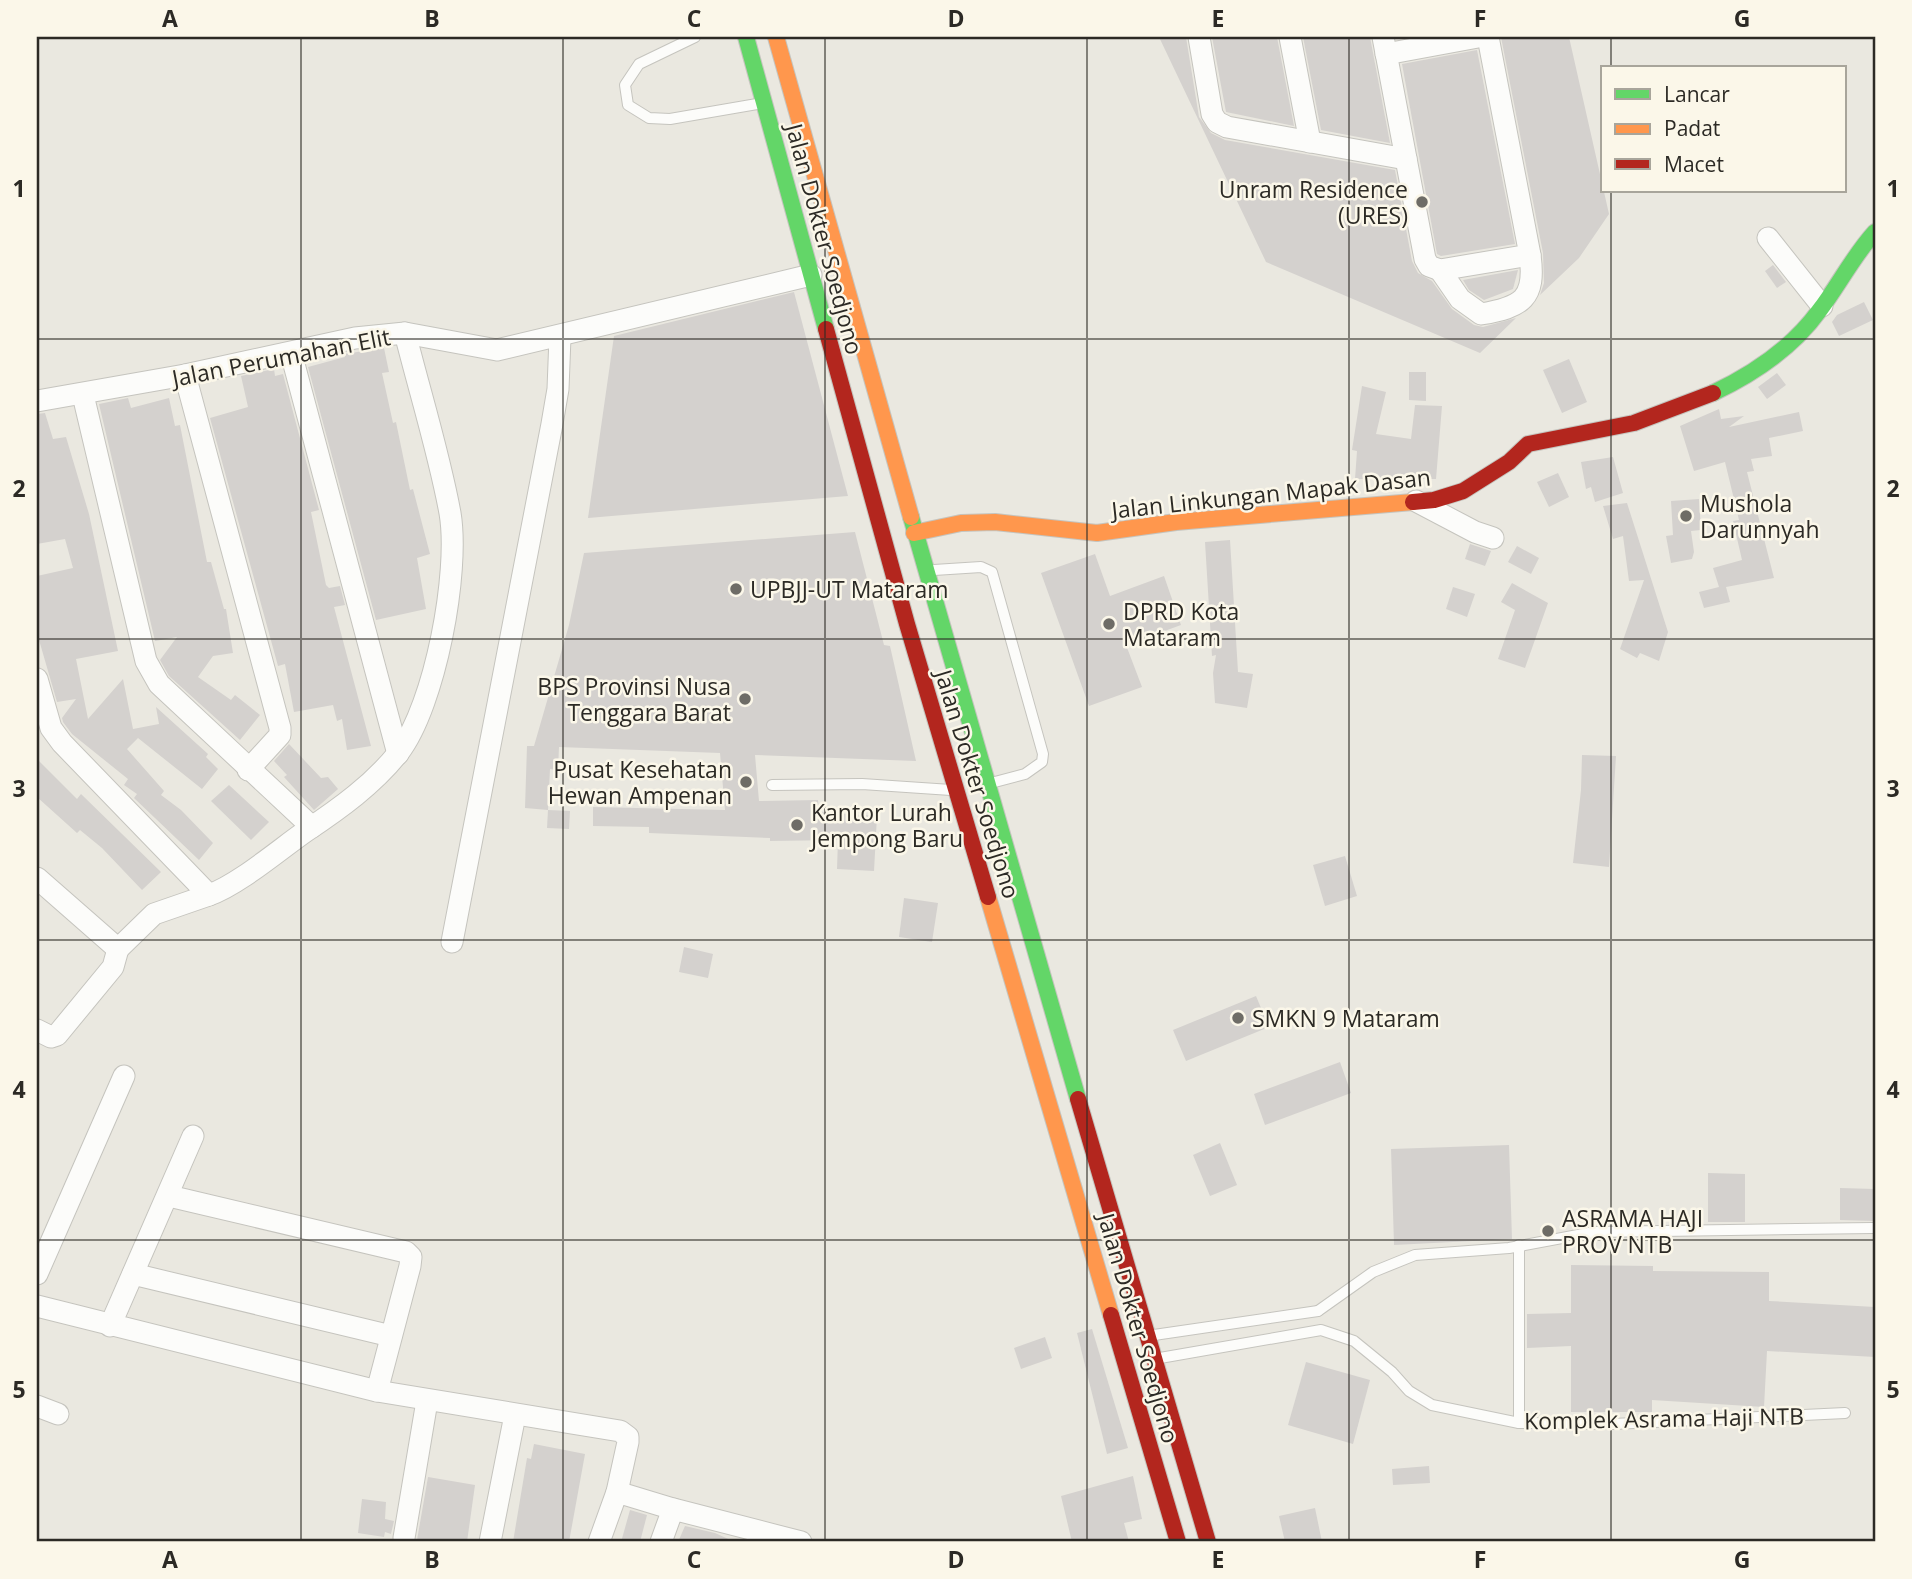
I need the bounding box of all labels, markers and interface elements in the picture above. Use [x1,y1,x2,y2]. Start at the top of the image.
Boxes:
text: A [162,2,178,34]
text: B [424,2,440,34]
text: C [687,2,701,34]
text: D [947,2,965,34]
text: E [1212,2,1224,34]
text: F [1474,2,1486,34]
text: G [1734,2,1750,34]
legend [1601,66,1846,192]
text: Lancar [1664,80,1730,108]
text: Padat [1664,114,1720,142]
street label: Jalan Dokter Soedjono [778,118,871,358]
text: Macet [1664,150,1724,178]
text: 1 [12,172,26,204]
text: 1 [1886,172,1900,204]
place label: Unram Residence (URES) [1219,173,1408,231]
marker: Unram Residence (URES) [1414,194,1430,210]
street label: Jalan Perumahan Elit [167,320,393,394]
street label: Jalan Linkungan Mapak Dasan [1108,460,1432,526]
text: 2 [12,472,26,504]
text: 2 [1886,472,1900,504]
place label: Mushola Darunnyah [1700,487,1820,545]
marker: Mushola Darunnyah [1678,508,1694,524]
place label: UPBJJ-UT Mataram [750,573,949,605]
marker: UPBJJ-UT Mataram [728,581,744,597]
place label: DPRD Kota Mataram [1123,595,1239,653]
marker: DPRD Kota Mataram [1101,616,1117,632]
street label: Jalan Dokter Soedjono [927,664,1028,902]
place label: BPS Provinsi Nusa Tenggara Barat [537,670,731,728]
marker: BPS Provinsi Nusa Tenggara Barat [737,691,753,707]
place label: Pusat Kesehatan Hewan Ampenan [548,753,732,811]
text: 3 [12,772,26,804]
text: 3 [1886,772,1900,804]
marker: Pusat Kesehatan Hewan Ampenan [738,774,754,790]
place label: Kantor Lurah Jempong Baru [809,796,963,854]
marker: Kantor Lurah Jempong Baru [789,817,805,833]
place label: SMKN 9 Mataram [1252,1002,1440,1034]
marker: SMKN 9 Mataram [1230,1010,1246,1026]
text: 4 [12,1073,26,1105]
text: 4 [1886,1073,1900,1105]
place label: ASRAMA HAJI PROV NTB [1562,1202,1703,1260]
street label: Jalan Dokter Soedjono [1090,1207,1187,1447]
marker: ASRAMA HAJI PROV NTB [1540,1223,1556,1239]
text: 5 [12,1373,26,1405]
text: 5 [1886,1373,1900,1405]
street label: Komplek Asrama Haji NTB [1524,1400,1804,1436]
text: A [162,1543,178,1575]
text: B [424,1543,440,1575]
text: C [687,1543,701,1575]
text: D [947,1543,965,1575]
text: E [1212,1543,1224,1575]
text: F [1474,1543,1486,1575]
text: G [1734,1543,1750,1575]

